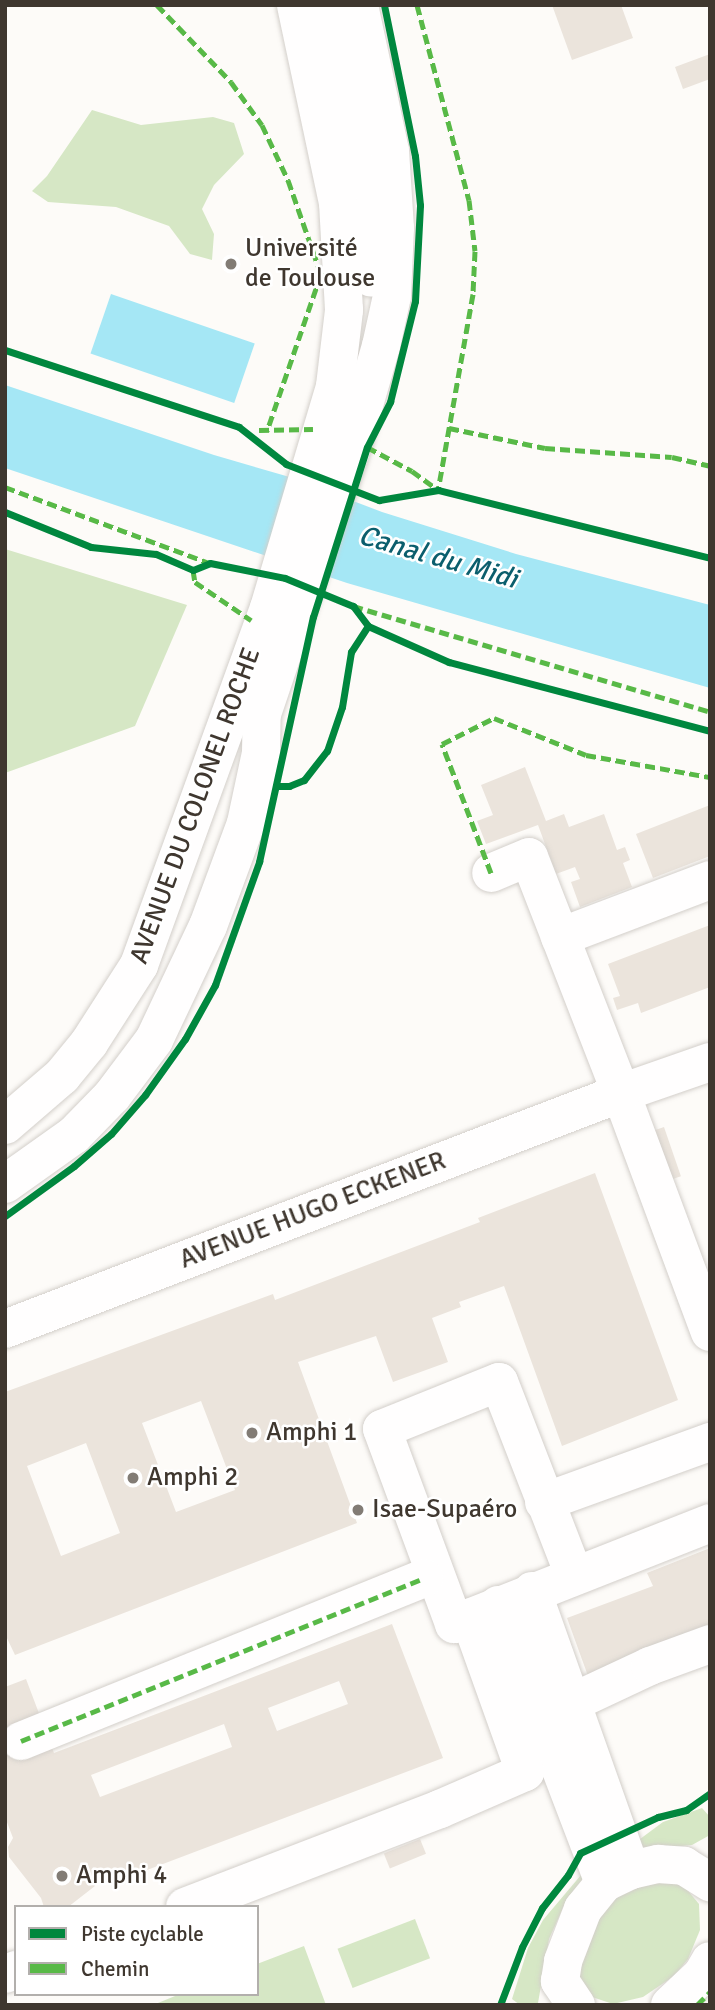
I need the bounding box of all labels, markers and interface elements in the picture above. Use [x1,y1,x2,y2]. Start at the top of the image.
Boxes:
place label: Université de Toulouse [245,233,375,294]
marker: Université de Toulouse [223,256,239,272]
water label: Canal du Midi [355,518,521,596]
street label: AVENUE DU COLONEL ROCHE [124,644,268,968]
street label: AVENUE HUGO ECKENER [176,1146,450,1276]
place label: Amphi 1 [266,1417,357,1449]
marker: Amphi 1 [244,1425,260,1441]
place label: Amphi 2 [147,1462,238,1494]
marker: Amphi 2 [125,1470,141,1486]
place label: Isae-Supaéro [372,1494,517,1526]
marker: Isae-Supaéro [350,1502,366,1518]
place label: Amphi 4 [76,1860,167,1892]
marker: Amphi 4 [54,1868,70,1884]
legend [14,1905,259,1996]
text: Piste cyclable [81,1921,204,1947]
text: Chemin [81,1956,150,1982]

